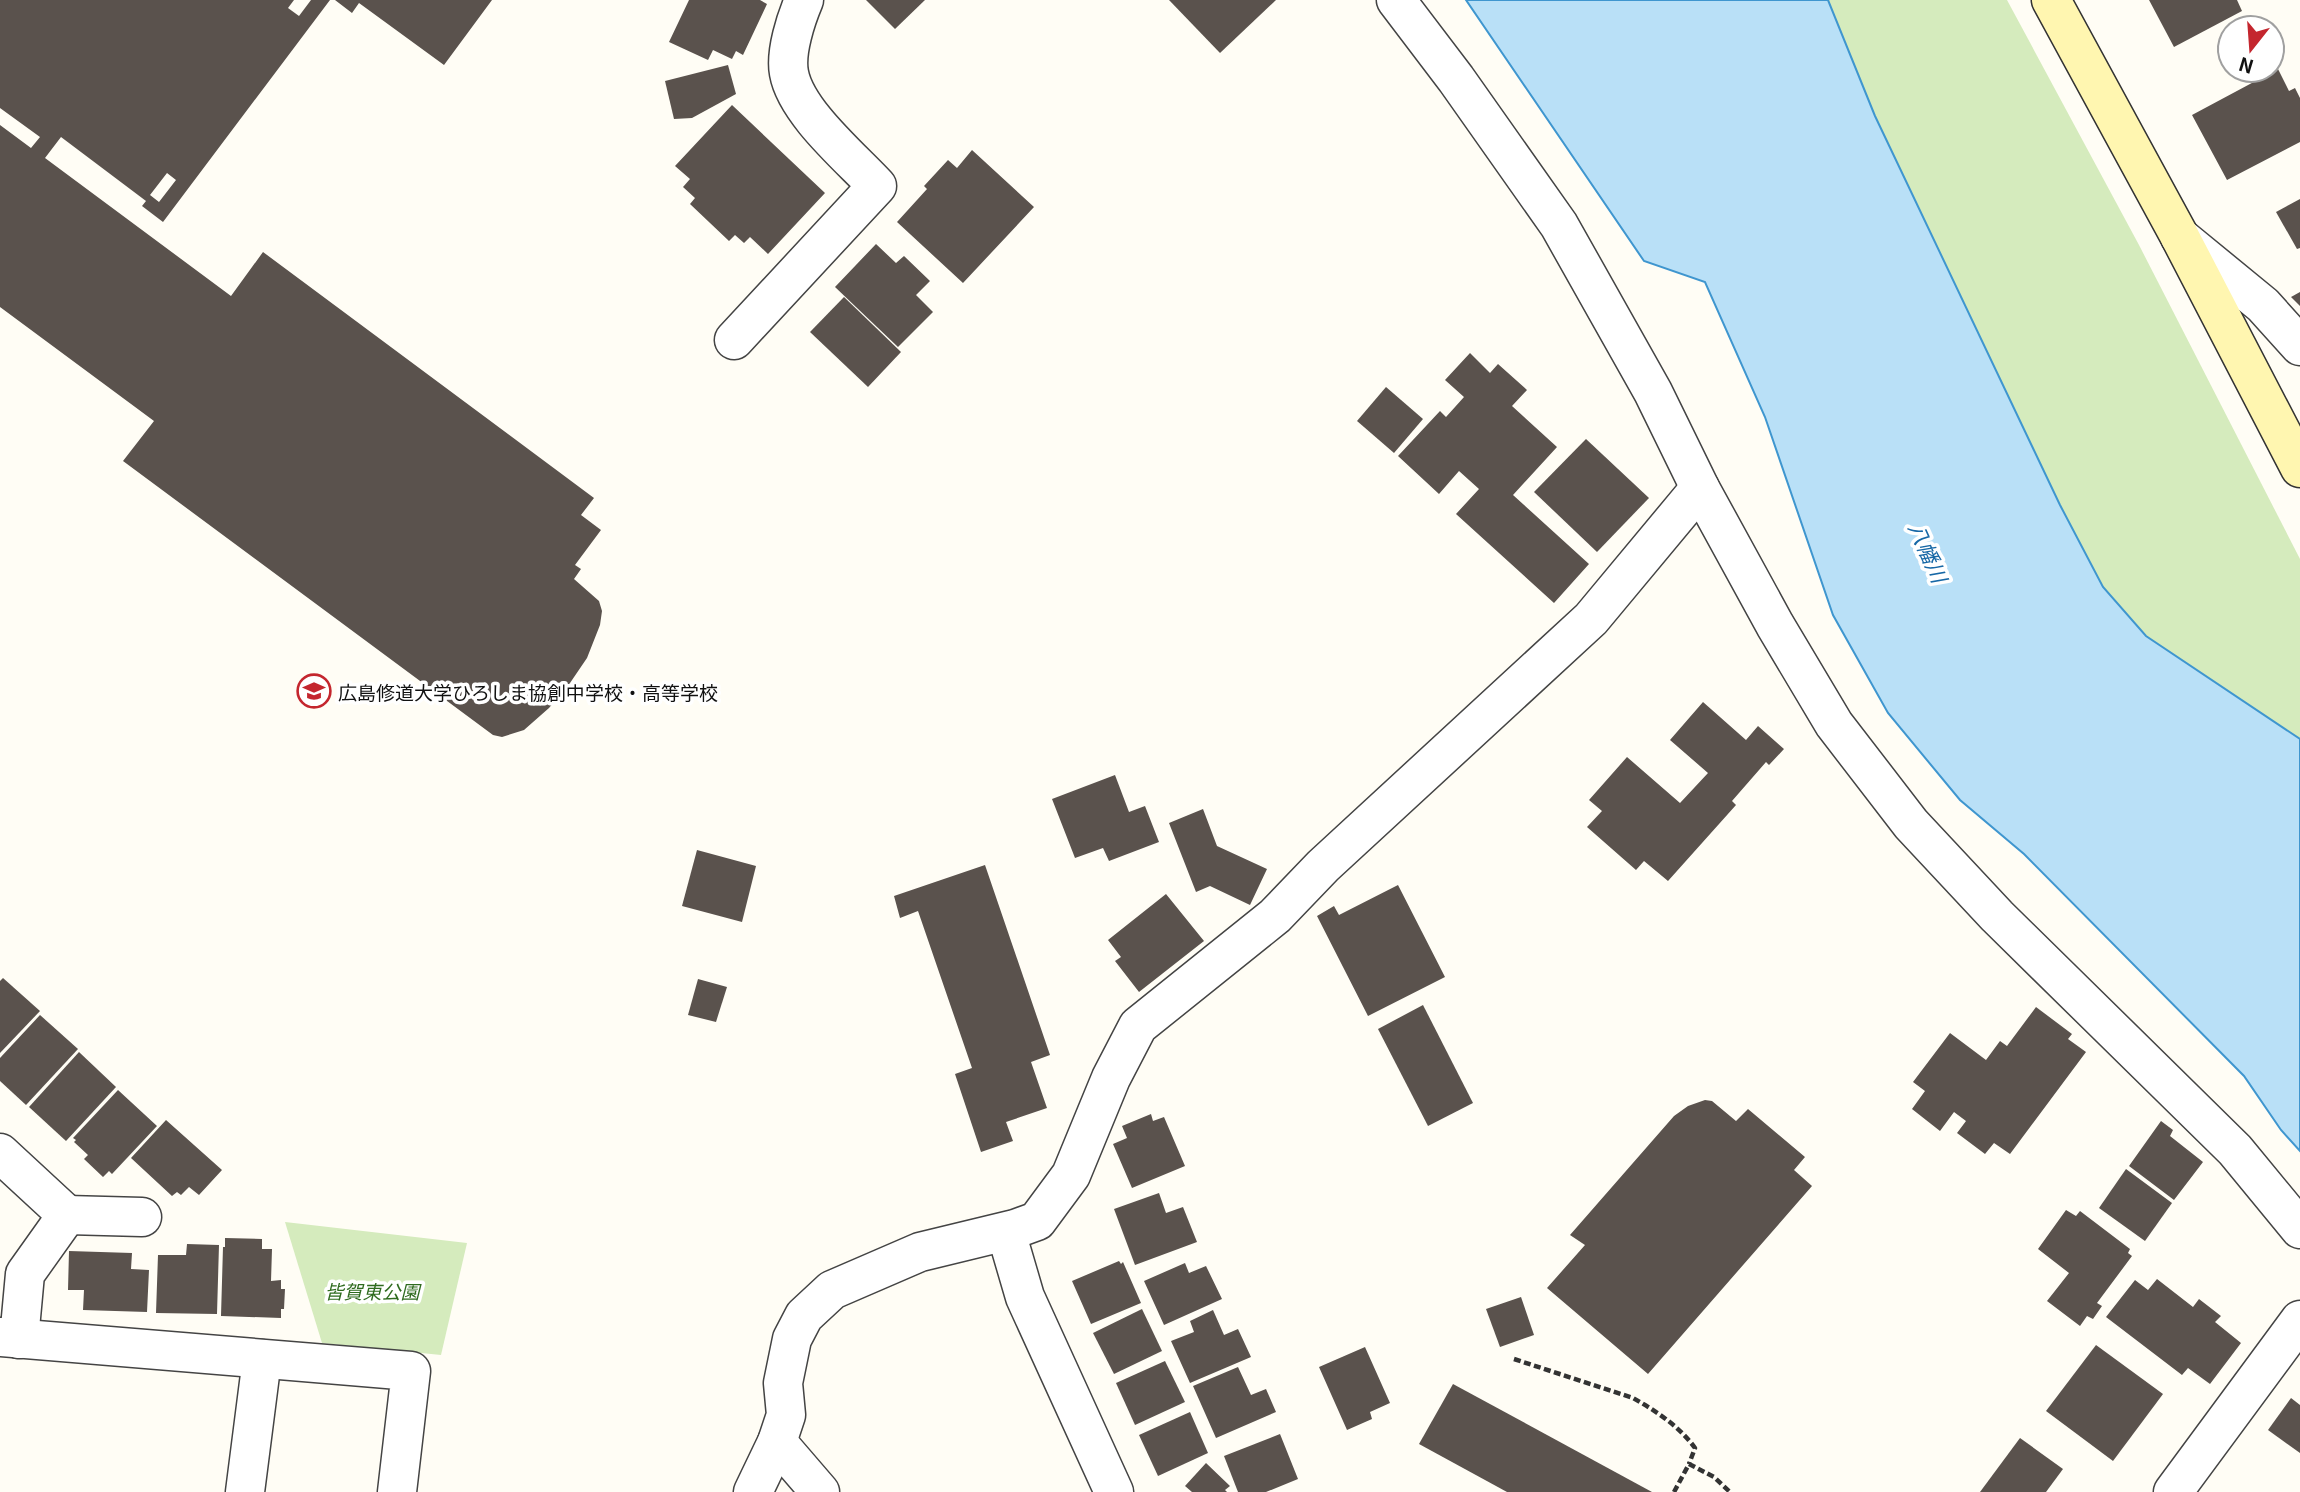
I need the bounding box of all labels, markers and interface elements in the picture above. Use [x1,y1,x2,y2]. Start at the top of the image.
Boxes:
north arrow [2216,14,2286,84]
text: N [2235,52,2256,82]
water label: 八幡川 [1902,517,1956,589]
school or university icon: 広島修道大学ひろしま協創中学校・高等学校 [295,672,333,710]
place label: 広島修道大学ひろしま協創中学校・高等学校 [338,678,718,705]
park label: 皆賀東公園 [324,1277,422,1304]

